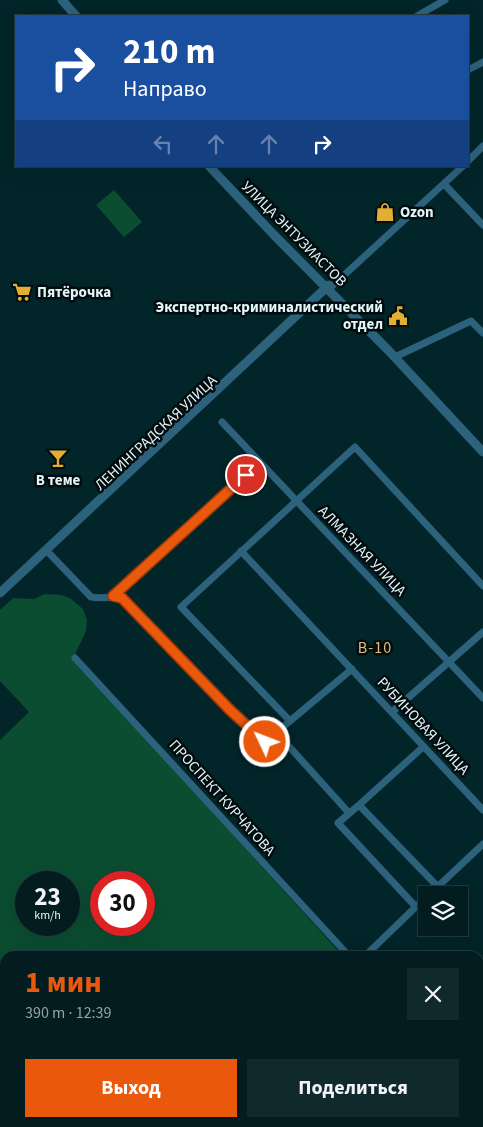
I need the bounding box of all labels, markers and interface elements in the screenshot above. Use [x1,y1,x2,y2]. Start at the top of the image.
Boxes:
text: 210 m [123,27,215,77]
icon: right [40,35,105,100]
text: Направо [123,73,207,105]
icon: left [149,130,177,158]
icon: ahead [202,130,230,158]
icon: ahead [255,130,283,158]
icon: right [308,130,336,158]
street label: УЛИЦА ЭНТУЗИАСТОВ [237,177,352,292]
shop icon: Ozon [374,201,396,223]
place label: Ozon [400,202,434,223]
supermarket icon: Пятёрочка [11,281,33,303]
place label: Пятёрочка [37,282,111,303]
place label: Экспертно-криминалистический отдел [156,297,383,335]
public building icon: Экспертно-криминалистический отдел [387,305,409,327]
street label: ЛЕНИНГРАДСКАЯ УЛИЦА [90,370,223,495]
bar icon: В теме [47,447,69,469]
pin [225,454,267,496]
icon: arrive [232,461,260,489]
place label: В теме [36,470,81,491]
street label: АЛМАЗНАЯ УЛИЦА [313,501,411,602]
district label: В-10 [358,637,392,659]
street label: РУБИНОВАЯ УЛИЦА [372,672,475,780]
position arrow [238,715,290,767]
street label: ПРОСПЕКТ КУРЧАТОВА [164,735,280,861]
speed limit sign: 30 [90,871,155,936]
text: 23 [34,879,61,915]
map controls [418,886,468,936]
button: layers [418,886,468,936]
text: km/h [34,907,61,924]
text: 1 мин [25,961,102,1004]
button: close [407,968,459,1020]
text: 390 m · 12:39 [25,1002,112,1024]
button: Выход [25,1059,237,1117]
button: Поделиться [247,1059,459,1117]

